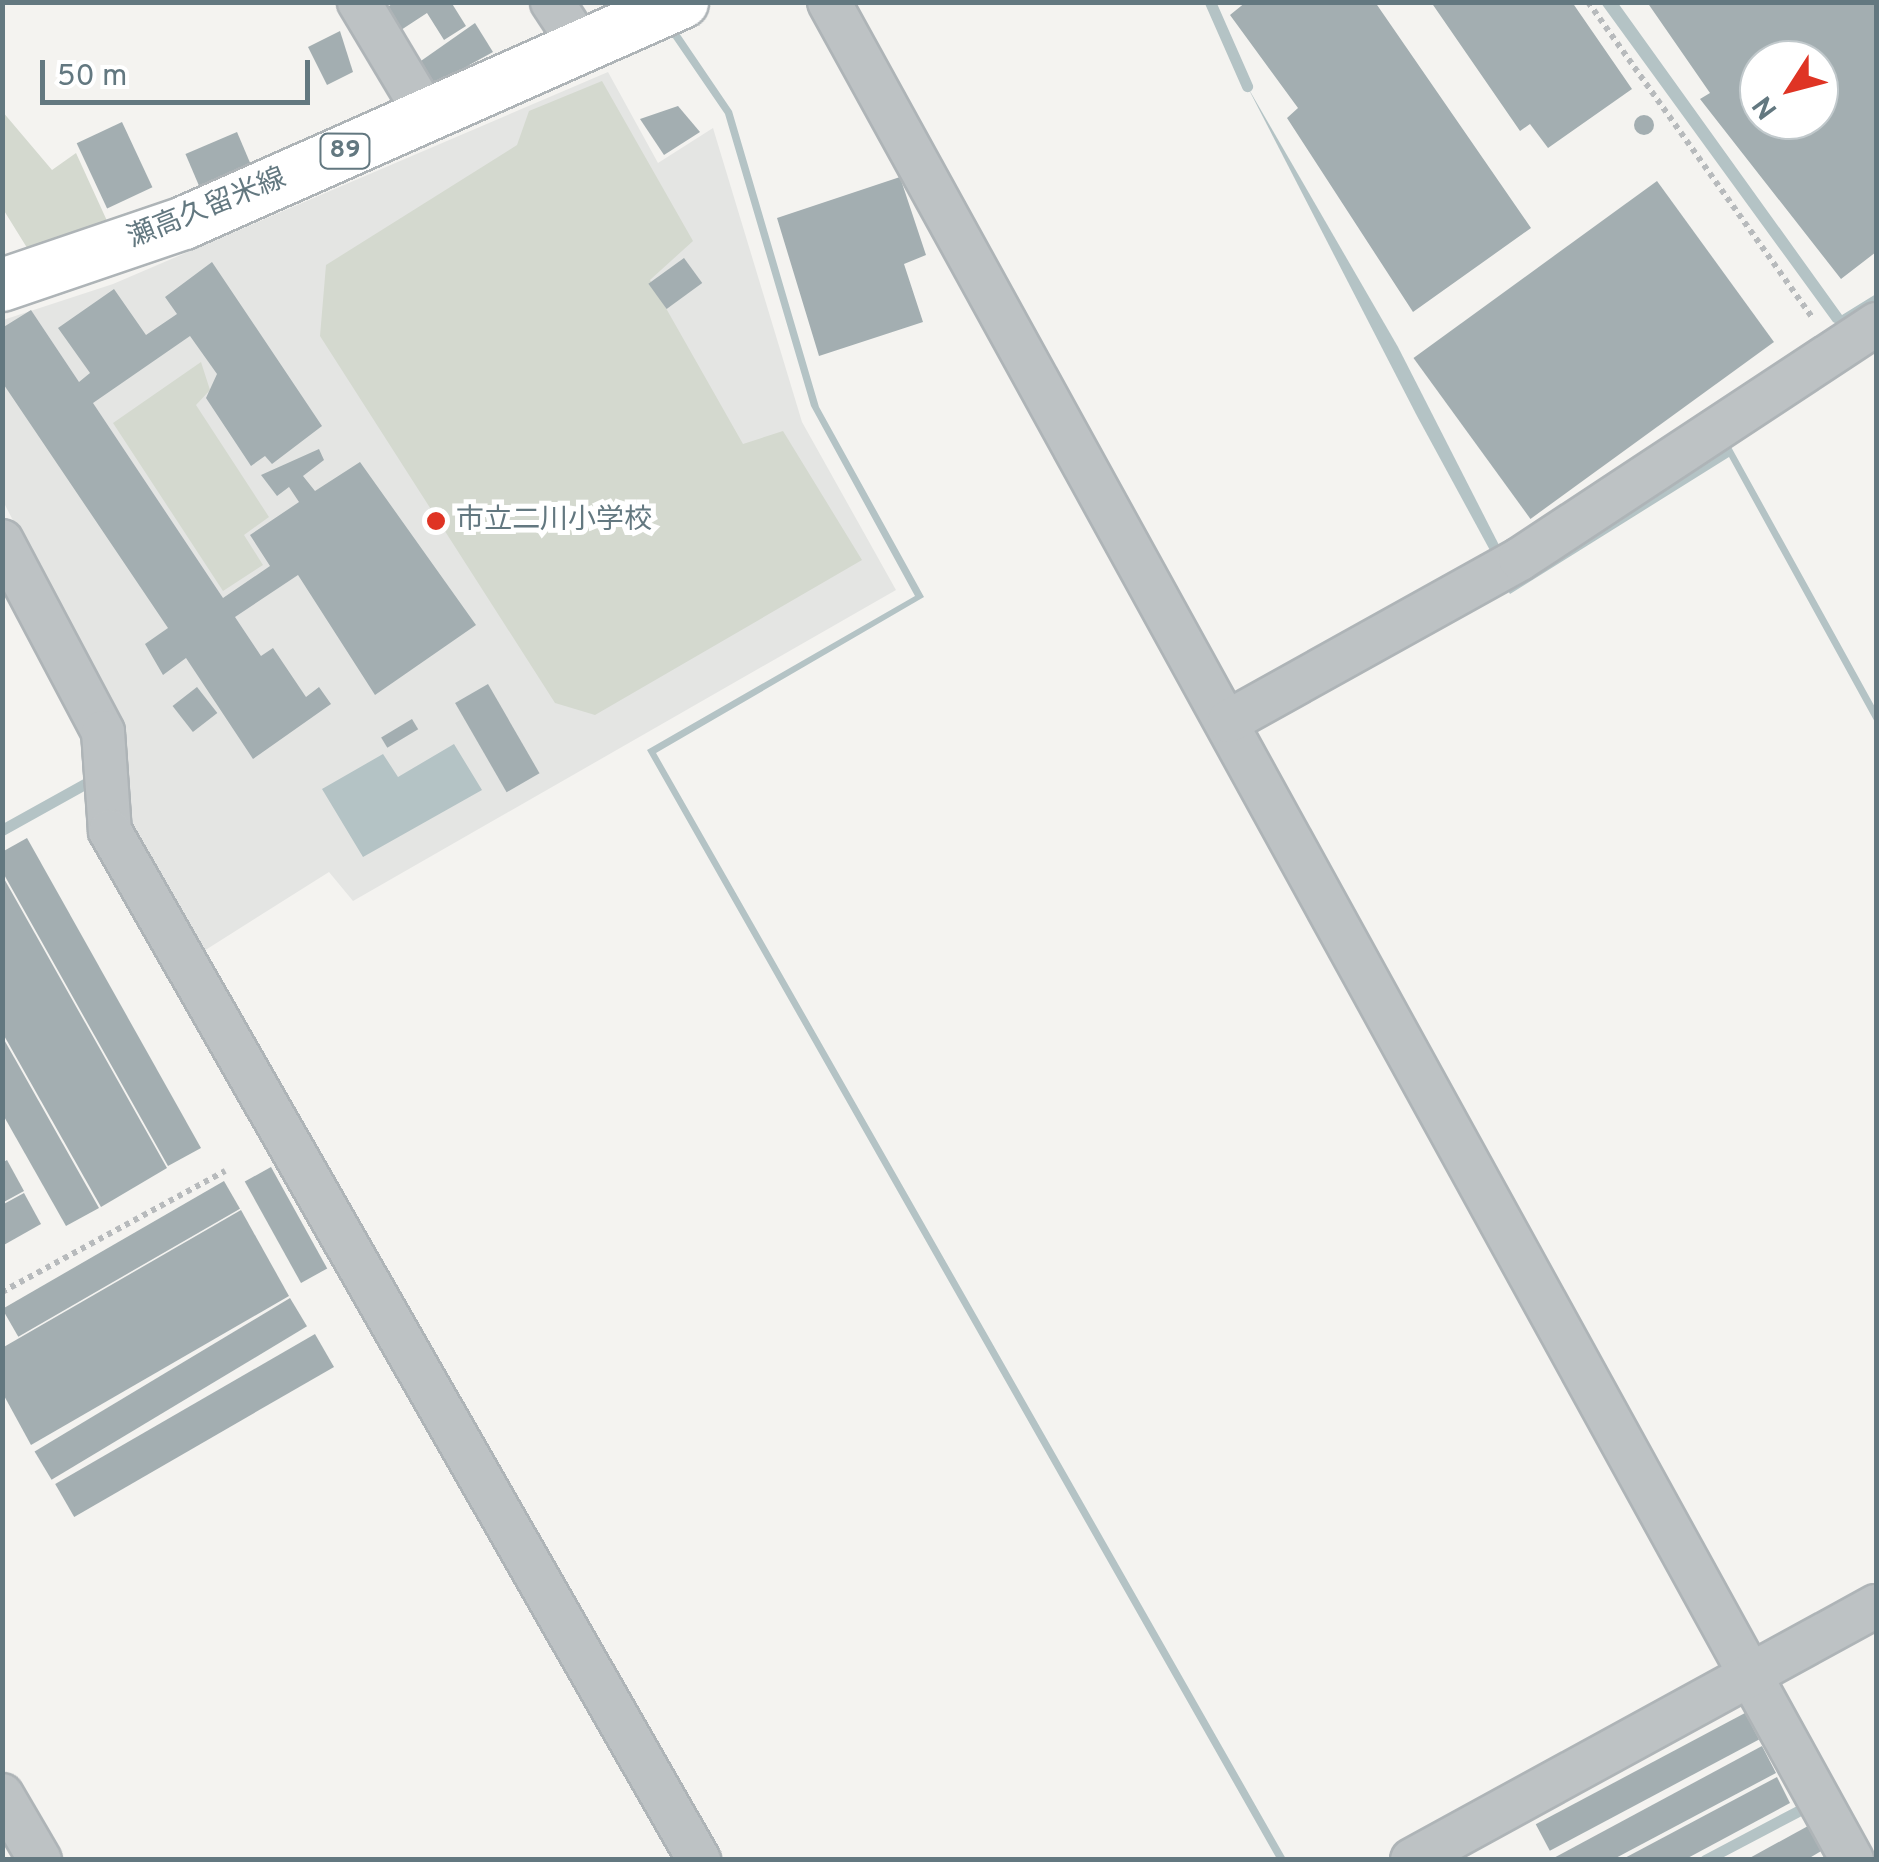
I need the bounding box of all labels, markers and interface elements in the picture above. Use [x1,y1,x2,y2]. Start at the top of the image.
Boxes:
scale bar [45,40,315,102]
north arrow [1739,40,1839,140]
text: 50 m [57,59,127,96]
text: N [1746,88,1787,125]
road number: 89 [318,131,372,171]
street label: 瀬高久留米線 [123,162,291,256]
place label: 市立二川小学校 [456,504,652,538]
marker: 市立二川小学校 [425,510,447,532]

